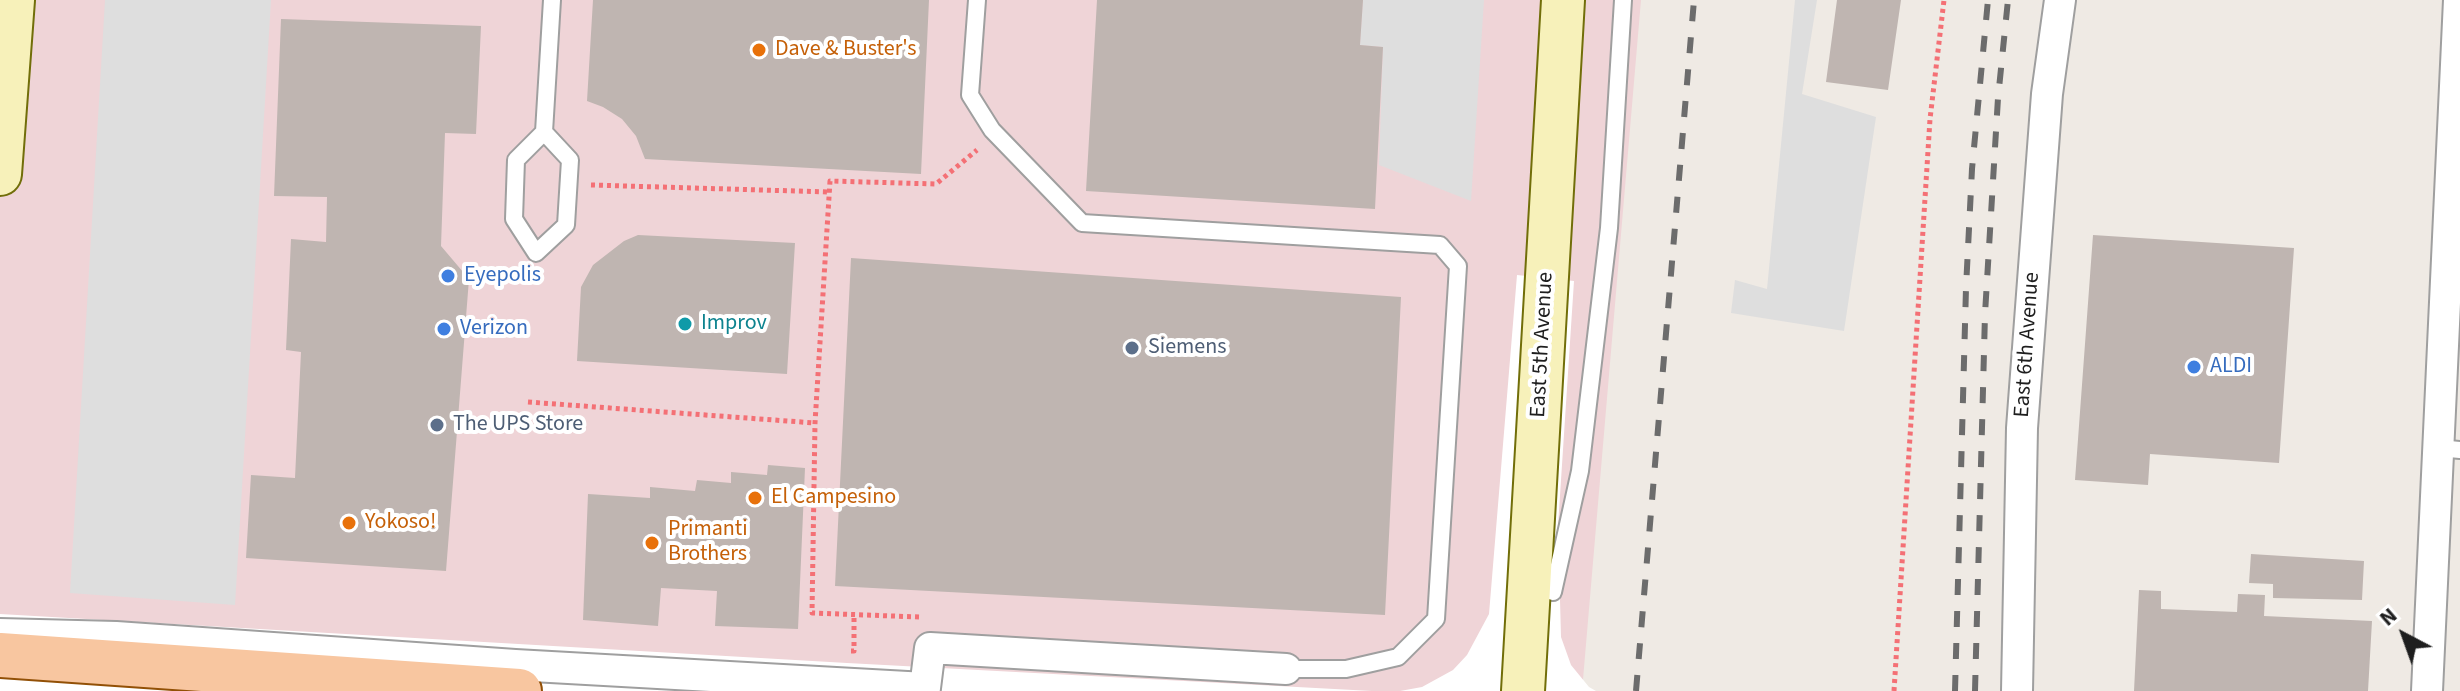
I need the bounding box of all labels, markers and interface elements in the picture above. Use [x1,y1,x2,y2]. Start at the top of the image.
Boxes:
place label: Dave & Buster's [775,37,917,63]
marker: Dave & Buster's [750,41,768,59]
place label: Eyepolis [464,263,541,289]
marker: Eyepolis [439,267,457,285]
street label: East 5th Avenue [1526,271,1560,419]
street label: East 6th Avenue [2010,271,2046,419]
place label: Improv [701,311,767,337]
marker: Improv [676,315,694,333]
place label: Verizon [460,316,528,342]
marker: Verizon [435,320,453,338]
place label: Siemens [1148,335,1226,361]
marker: Siemens [1123,339,1141,357]
place label: ALDI [2210,354,2252,380]
marker: ALDI [2185,358,2203,376]
place label: The UPS Store [453,412,583,438]
marker: The UPS Store [428,416,446,434]
place label: El Campesino [771,485,896,511]
marker: El Campesino [746,489,764,507]
place label: Yokoso! [365,510,436,536]
marker: Yokoso! [340,514,358,532]
place label: Primanti Brothers [668,517,748,568]
marker: Primanti Brothers [643,534,661,552]
north arrow [2364,595,2444,675]
text: N [2372,600,2404,634]

